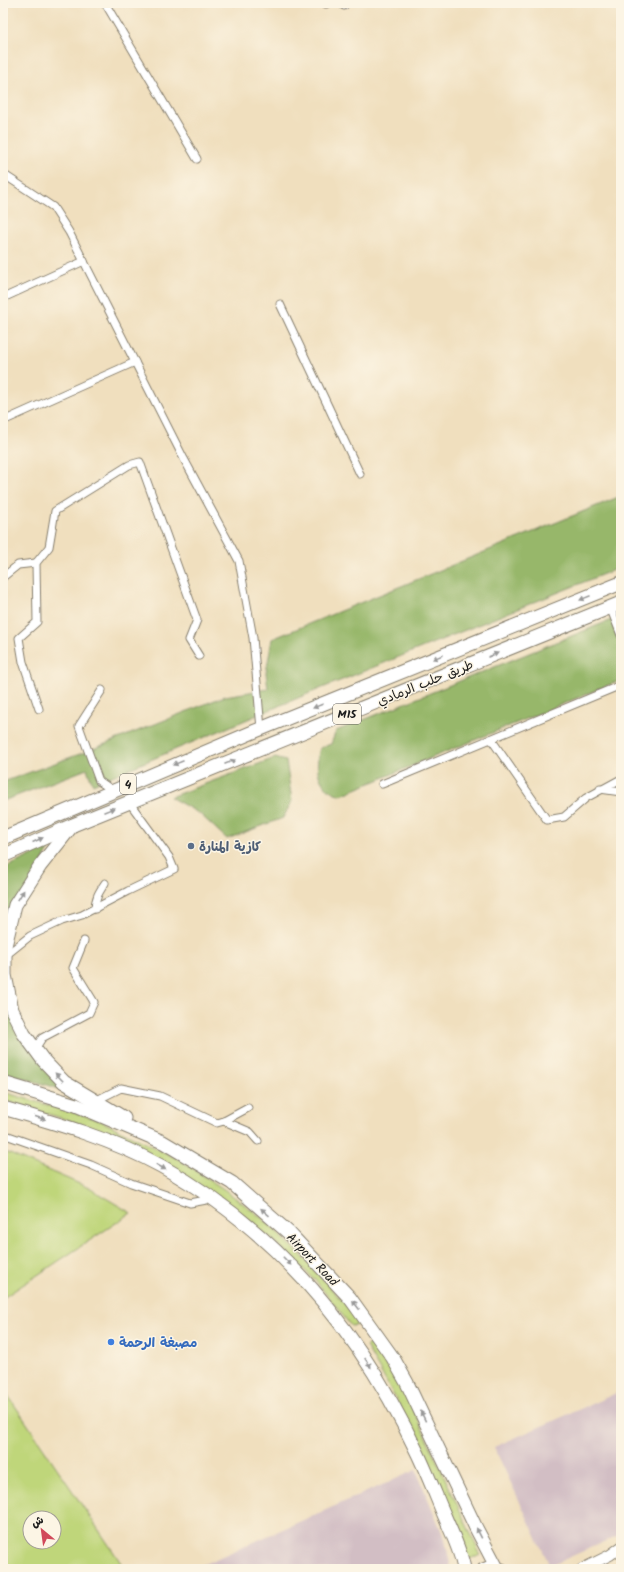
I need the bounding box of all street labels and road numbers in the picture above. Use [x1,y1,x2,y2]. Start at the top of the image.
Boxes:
street label: طريق حلب الرمادي [374,655,477,712]
road number: M15 [333,704,361,724]
road number: 4 [120,774,136,794]
street label: Airport Road [281,1228,343,1292]

